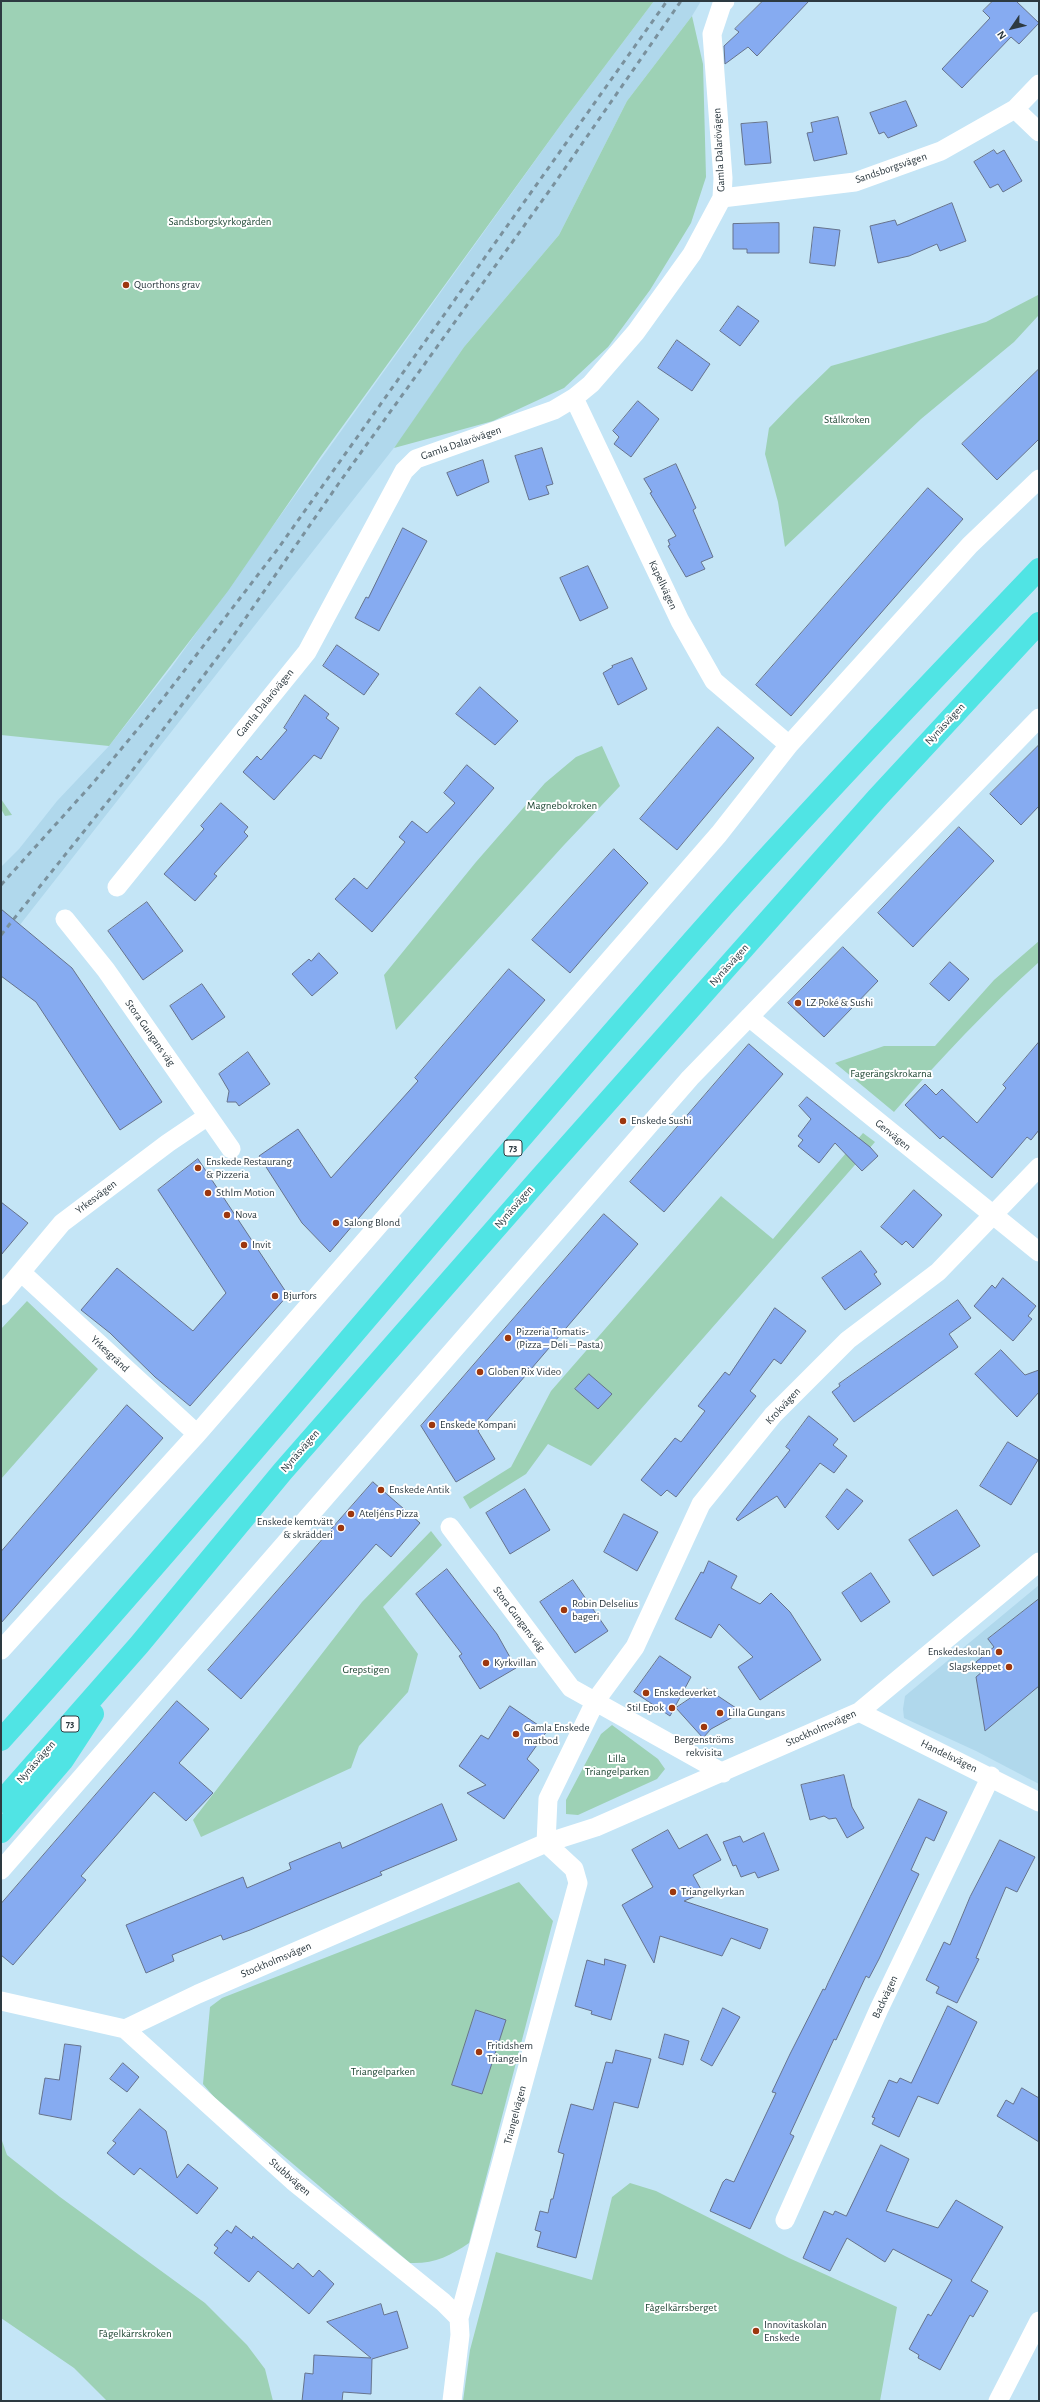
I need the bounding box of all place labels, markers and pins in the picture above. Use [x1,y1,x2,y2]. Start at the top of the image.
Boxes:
place label: Quorthons grav [134,278,200,292]
marker: Quorthons grav [121,280,131,290]
place label: LZ Poké & Sushi [806,996,873,1010]
marker: LZ Poké & Sushi [793,998,803,1008]
place label: Enskede Sushi [631,1114,692,1128]
marker: Enskede Sushi [618,1116,628,1126]
place label: Enskede Restaurang & Pizzeria [206,1155,292,1181]
marker: Enskede Restaurang & Pizzeria [193,1163,203,1173]
place label: Sthlm Motion [216,1186,275,1200]
marker: Sthlm Motion [203,1188,213,1198]
place label: Nova [235,1208,257,1222]
marker: Nova [222,1210,232,1220]
place label: Salong Blond [344,1216,400,1230]
marker: Salong Blond [331,1218,341,1228]
place label: Invit [252,1238,271,1252]
marker: Invit [239,1240,249,1250]
place label: Bjurfors [283,1289,317,1303]
marker: Bjurfors [270,1291,280,1301]
place label: Pizzeria Tomatis- (Pizza – Deli – Pasta) [516,1325,604,1351]
marker: Pizzeria Tomatis- (Pizza – Deli – Pasta) [503,1333,513,1343]
place label: Globen Rix Video [488,1365,561,1379]
marker: Globen Rix Video [475,1367,485,1377]
place label: Enskede Kompani [440,1418,516,1432]
marker: Enskede Kompani [427,1420,437,1430]
place label: Enskede Antik [389,1483,450,1497]
marker: Enskede Antik [376,1485,386,1495]
place label: Ateljéns Pizza [359,1507,418,1521]
marker: Ateljéns Pizza [346,1509,356,1519]
place label: Enskede kemtvätt & skrädderi [257,1515,333,1541]
marker: Enskede kemtvätt & skrädderi [336,1523,346,1533]
place label: Robin Delselius bageri [572,1597,638,1623]
marker: Robin Delselius bageri [559,1605,569,1615]
place label: Enskedeskolan [928,1645,991,1659]
marker: Enskedeskolan [994,1647,1004,1657]
place label: Kyrkvillan [494,1656,536,1670]
marker: Kyrkvillan [481,1658,491,1668]
place label: Slagskeppet [949,1660,1001,1674]
marker: Slagskeppet [1004,1662,1014,1672]
place label: Enskedeverket [654,1686,716,1700]
marker: Enskedeverket [641,1688,651,1698]
place label: Stil Epok [627,1701,664,1715]
marker: Stil Epok [667,1703,677,1713]
place label: Lilla Gungans [728,1706,785,1720]
marker: Lilla Gungans [715,1708,725,1718]
place label: Gamla Enskede matbod [524,1721,589,1747]
marker: Bergenströms rekvisita [699,1722,709,1732]
marker: Gamla Enskede matbod [511,1729,521,1739]
place label: Bergenströms rekvisita [674,1733,734,1759]
place label: Triangelkyrkan [681,1885,744,1899]
marker: Triangelkyrkan [668,1887,678,1897]
place label: Fritidshem Triangeln [487,2039,533,2065]
marker: Fritidshem Triangeln [474,2047,484,2057]
place label: Innovitaskolan Enskede [764,2318,827,2344]
marker: Innovitaskolan Enskede [751,2326,761,2336]

